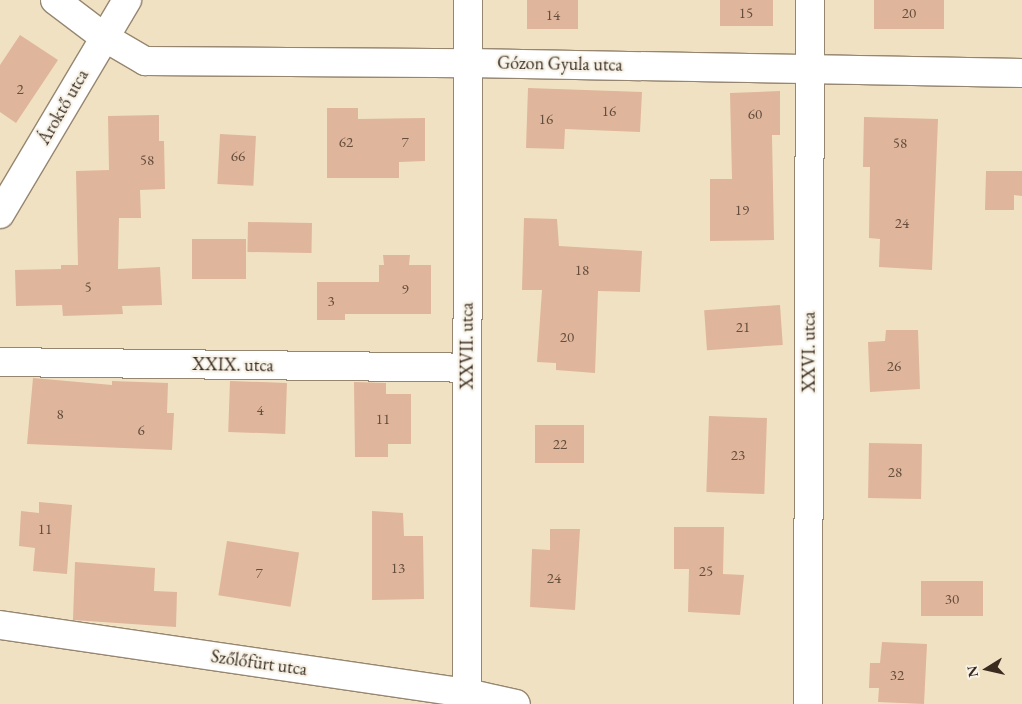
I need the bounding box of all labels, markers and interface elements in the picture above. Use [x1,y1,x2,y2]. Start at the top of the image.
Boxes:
house number: 15 [739,4,753,22]
house number: 20 [902,4,916,22]
house number: 14 [546,6,560,24]
street label: Gózon Gyula utca [497,52,623,76]
street label: Ároktő utca [33,66,93,148]
house number: 2 [16,80,24,98]
house number: 16 [602,102,616,120]
house number: 60 [748,105,762,123]
house number: 16 [539,110,553,128]
house number: 62 [339,133,353,151]
house number: 7 [401,133,409,151]
house number: 58 [893,134,907,152]
house number: 66 [231,147,245,165]
house number: 58 [140,151,154,169]
house number: 19 [735,201,749,219]
house number: 24 [895,214,909,232]
house number: 18 [575,261,589,279]
house number: 5 [84,278,92,296]
house number: 9 [401,280,409,298]
house number: 3 [327,292,335,310]
street label: XXVII. utca [456,303,478,389]
street label: XXVI. utca [798,312,820,392]
house number: 21 [736,318,750,336]
house number: 20 [560,328,574,346]
street label: XXIX. utca [192,353,274,377]
house number: 26 [887,357,901,375]
house number: 4 [256,401,264,419]
house number: 8 [56,405,64,423]
house number: 11 [376,410,390,428]
house number: 6 [137,421,145,439]
house number: 22 [553,435,567,453]
house number: 23 [731,446,745,464]
house number: 28 [888,463,902,481]
house number: 11 [38,520,52,538]
house number: 13 [391,559,405,577]
house number: 25 [699,562,713,580]
house number: 7 [255,564,263,582]
house number: 24 [547,569,561,587]
house number: 30 [945,590,959,608]
north arrow [962,644,1012,694]
street label: Szőlőfürt utca [210,646,308,680]
text: N [962,664,982,679]
house number: 32 [890,666,904,684]

